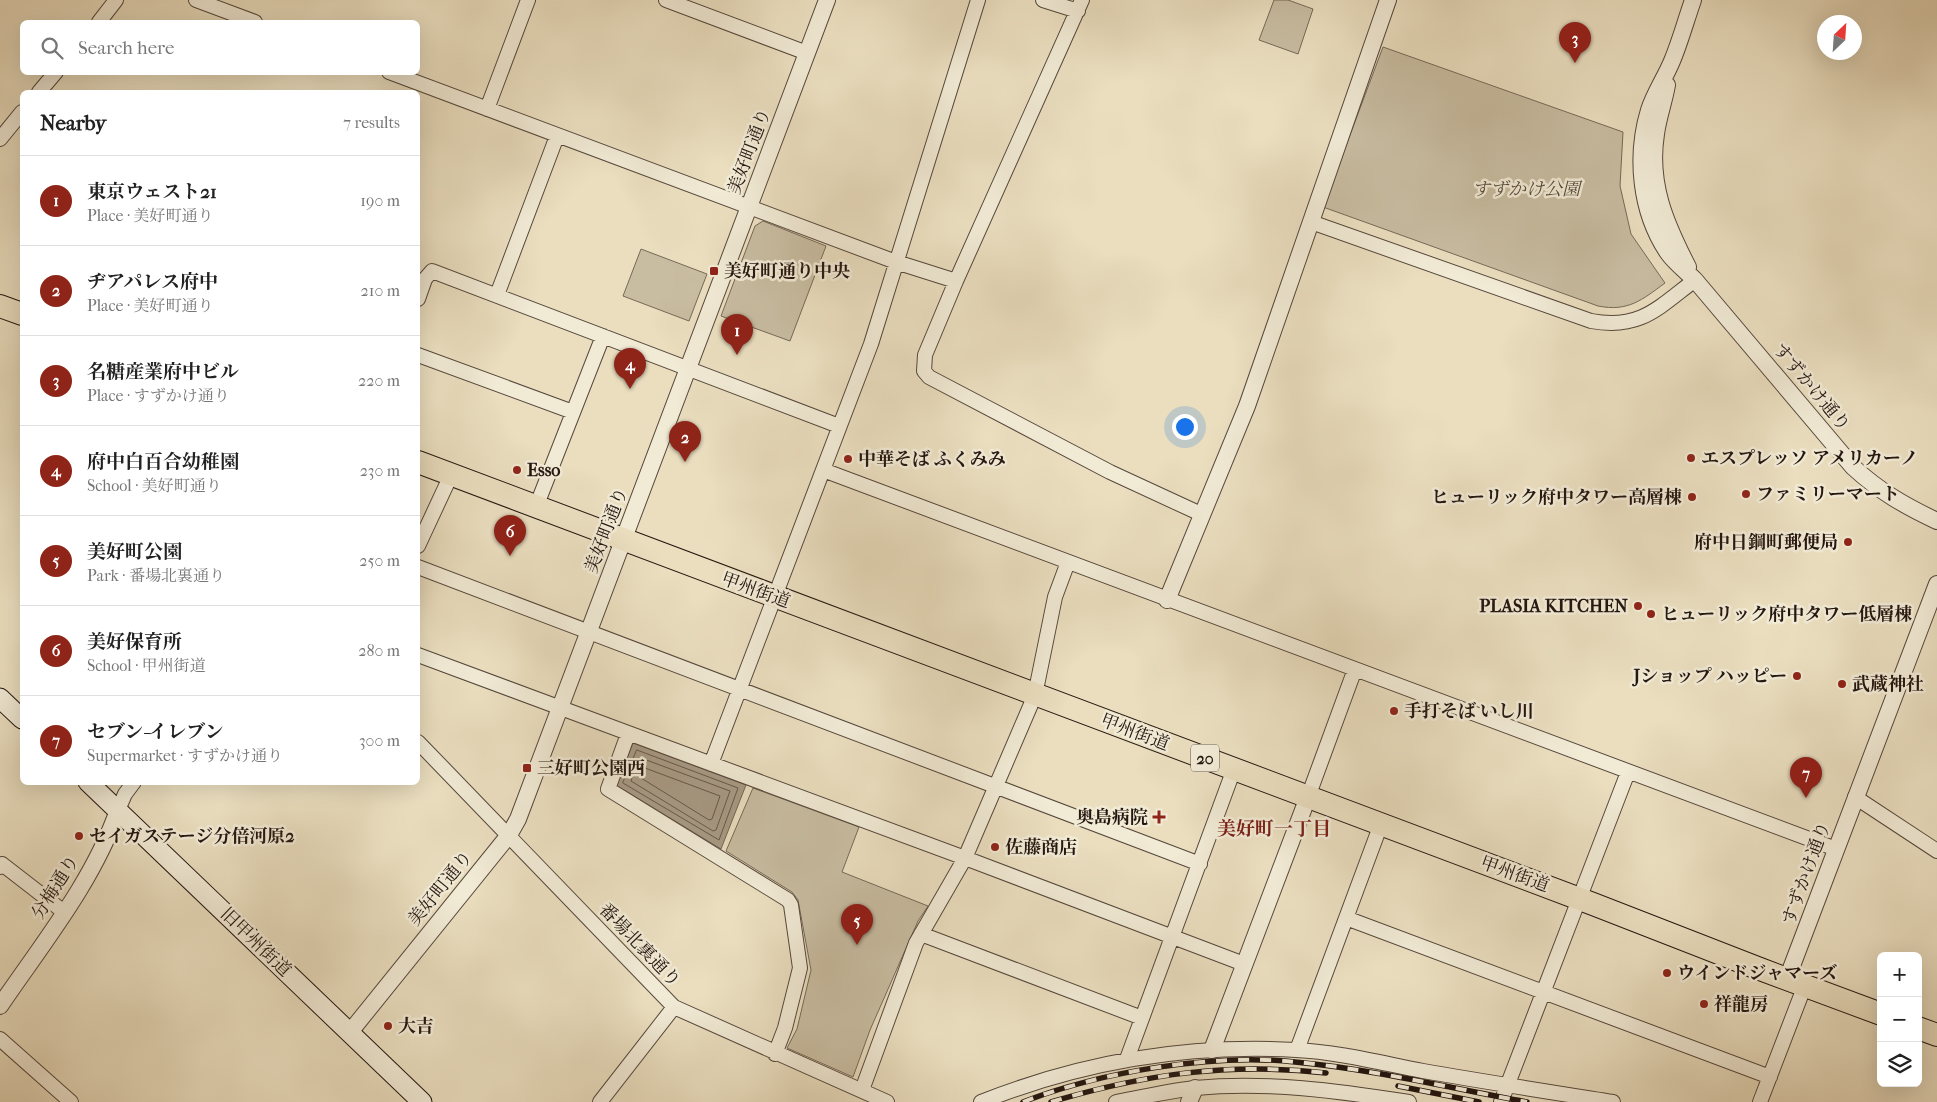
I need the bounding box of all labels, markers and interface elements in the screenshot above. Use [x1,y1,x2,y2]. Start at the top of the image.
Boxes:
north arrow [1817,15,1862,60]
search box [20,20,420,75]
pin: 3 [1559,22,1591,63]
icon: search [38,34,66,62]
text: Search here [78,37,174,59]
street label: 美好町通り [724,105,775,197]
text: Nearby [40,111,106,135]
text: 7 results [343,113,400,132]
park label: すずかけ公園 [1472,179,1583,200]
text: 東京ウェスト21 [87,181,217,203]
text: 1 [53,191,59,210]
text: 190 m [360,191,400,210]
text: Place · 美好町通り [87,206,214,225]
place label: 美好町通り中央 [724,261,850,282]
marker: 美好町通り中央 [708,265,720,277]
text: ヂアパレス府中 [87,271,218,293]
text: 2 [52,281,60,300]
text: 210 m [361,281,400,300]
text: Place · 美好町通り [87,296,214,315]
pin: 1 [721,314,753,355]
street label: すずかけ通り [1769,339,1854,436]
pin: 4 [614,348,646,389]
text: 名糖産業府中ビル [87,361,239,383]
text: 3 [53,371,59,390]
text: 220 m [358,371,400,390]
text: Place · すずかけ通り [87,386,230,405]
your location [1172,414,1198,440]
pin: 2 [669,421,701,462]
place label: エスプレッソ アメリカーノ [1701,448,1918,469]
place label: 中華そば ふくみみ [858,449,1006,470]
text: 府中白百合幼稚園 [87,451,239,473]
marker: エスプレッソ アメリカーノ [1685,452,1697,464]
marker: 中華そば ふくみみ [842,453,854,465]
place label: Esso [527,460,560,481]
text: 4 [51,461,61,480]
text: 230 m [360,461,400,480]
marker: Esso [511,464,523,476]
text: School · 美好町通り [87,476,222,495]
street label: 美好町通り [581,484,632,576]
place label: ファミリーマート [1756,484,1900,505]
place label: ヒューリック府中タワー高層棟 [1431,487,1682,508]
marker: ファミリーマート [1740,488,1752,500]
marker: ヒューリック府中タワー高層棟 [1686,491,1698,503]
pin: 6 [494,515,526,556]
place label: 府中日鋼町郵便局 [1694,532,1838,553]
marker: 府中日鋼町郵便局 [1842,536,1854,548]
text: 美好町公園 [87,541,182,563]
text: 5 [53,551,59,570]
text: 250 m [359,551,400,570]
text: Park · 番場北裏通り [87,566,225,585]
street label: 甲州街道 [718,568,793,613]
place label: PLASIA KITCHEN [1479,596,1628,617]
marker: PLASIA KITCHEN [1632,600,1644,612]
place label: ヒューリック府中タワー低層棟 [1661,604,1912,625]
marker: ヒューリック府中タワー低層棟 [1645,608,1657,620]
text: 美好保育所 [87,631,182,653]
text: 6 [52,641,60,660]
text: 280 m [358,641,400,660]
text: School · 甲州街道 [87,656,206,675]
place label: Jショップ ハッピー [1631,666,1787,687]
marker: Jショップ ハッピー [1791,670,1803,682]
place label: 武蔵神社 [1852,674,1924,695]
marker: 武蔵神社 [1836,678,1848,690]
place label: 手打そば いし川 [1404,701,1534,722]
marker: 手打そば いし川 [1388,705,1400,717]
street label: 甲州街道 [1097,710,1172,755]
text: セブン-イレブン [87,721,223,743]
text: 7 [52,731,60,750]
text: 300 m [359,731,400,750]
road number: 20 [1191,744,1219,771]
text: Supermarket · すずかけ通り [87,746,283,765]
pin: 7 [1790,757,1822,798]
place label: 三好町公園西 [537,758,645,779]
marker: 三好町公園西 [521,762,533,774]
place label: 奥島病院 [1076,807,1148,828]
marker: 奥島病院 [1152,810,1166,824]
district label: 美好町一丁目 [1217,818,1331,840]
street label: すずかけ通り [1778,819,1835,928]
place label: セイガステージ分倍河原2 [89,826,294,847]
marker: セイガステージ分倍河原2 [73,830,85,842]
place label: 佐藤商店 [1005,837,1077,858]
marker: 佐藤商店 [989,841,1001,853]
street label: 美好町通り [404,847,477,930]
street label: 分梅通り [27,851,83,923]
street label: 甲州街道 [1477,852,1552,897]
street label: 番場北裏通り [595,899,685,991]
street label: 旧甲州街道 [216,904,295,981]
pin: 5 [841,904,873,945]
map controls [1877,952,1922,1087]
button: + [1877,952,1922,997]
place label: ウインドジャマーズ [1677,963,1837,984]
marker: ウインドジャマーズ [1661,967,1673,979]
place label: 祥龍房 [1714,994,1768,1015]
button: − [1877,997,1922,1042]
marker: 祥龍房 [1698,998,1710,1010]
place label: 大吉 [398,1016,434,1037]
marker: 大吉 [382,1020,394,1032]
button: layers [1877,1042,1922,1087]

